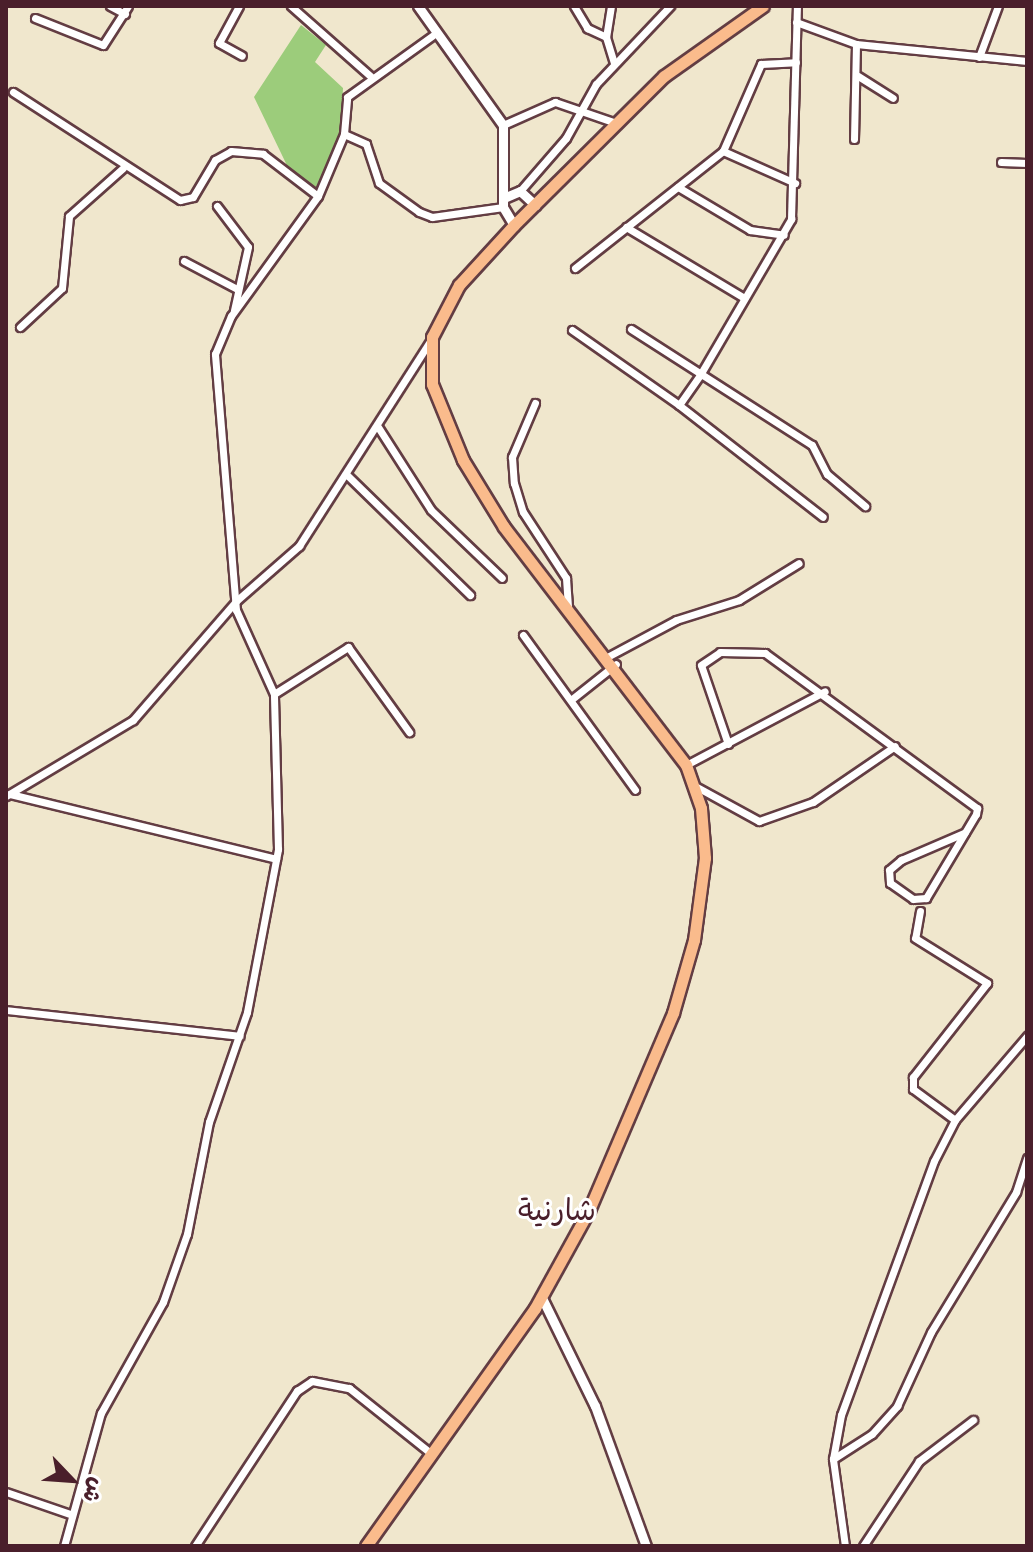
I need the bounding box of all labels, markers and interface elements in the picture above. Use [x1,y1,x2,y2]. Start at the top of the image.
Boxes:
district label: شارنية [518,1192,596,1228]
north arrow [32,1440,112,1520]
text: ش [77,1474,112,1507]

